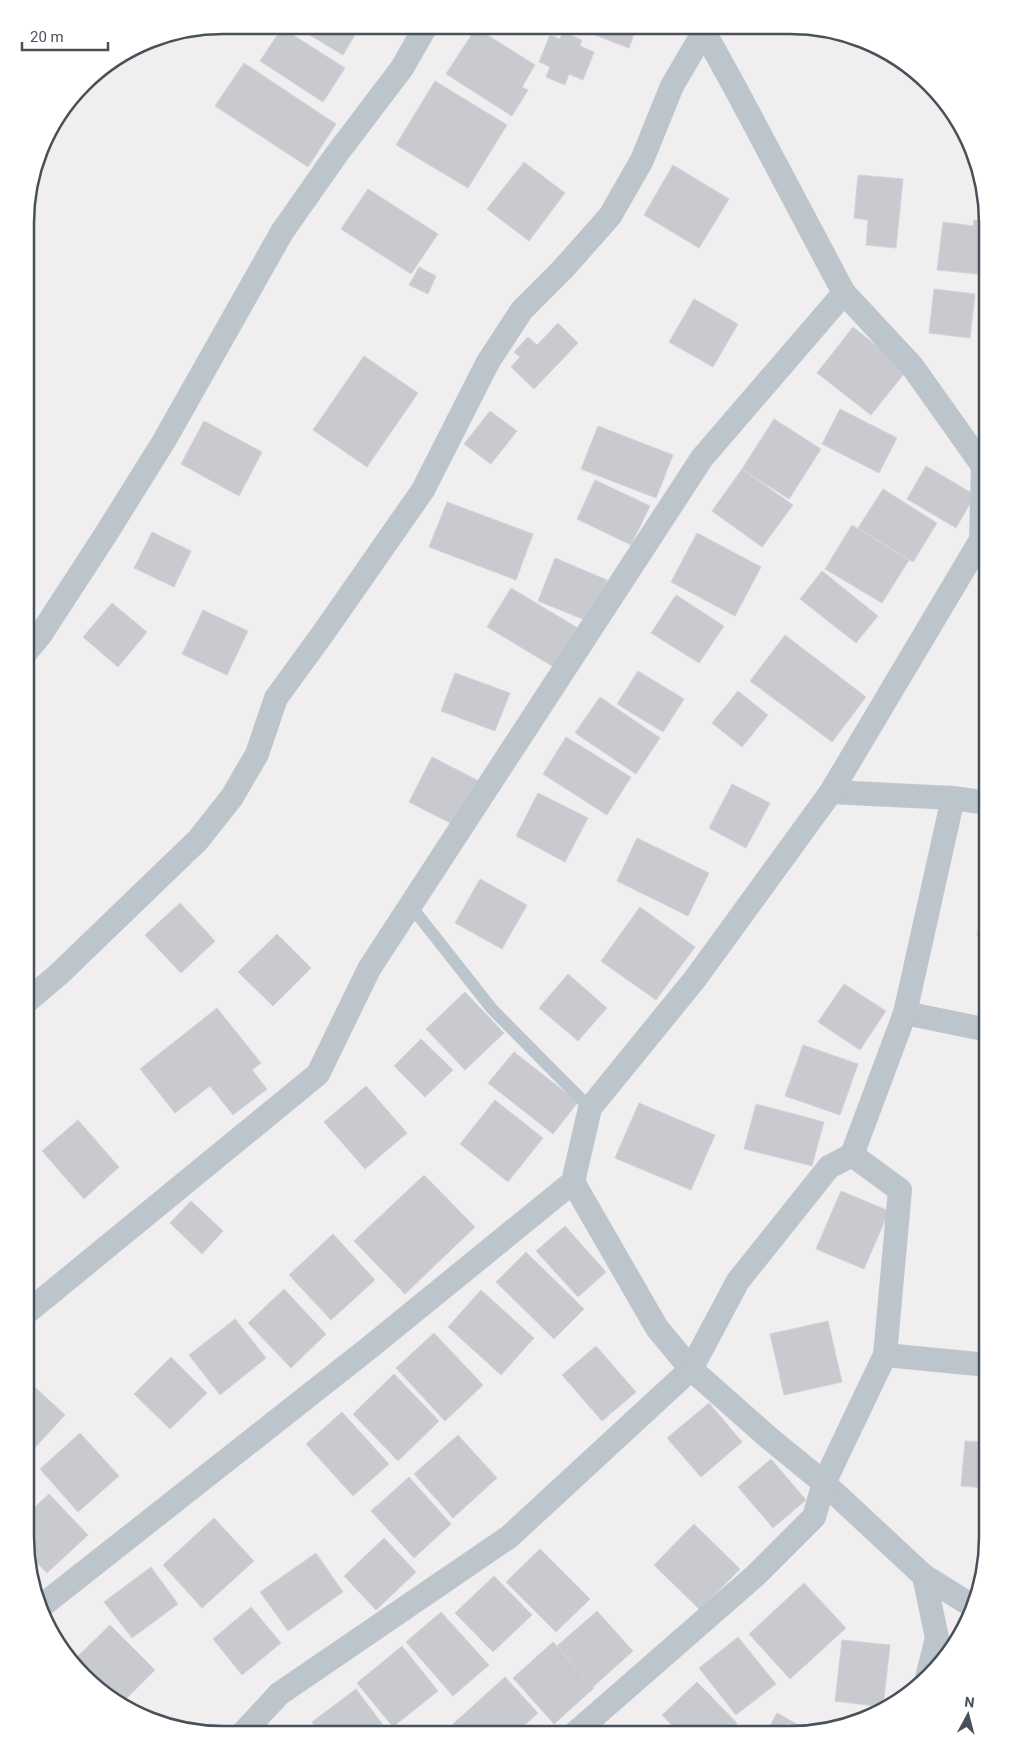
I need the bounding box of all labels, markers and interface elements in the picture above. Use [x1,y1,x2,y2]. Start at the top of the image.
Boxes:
scale bar [22,20,109,52]
text: 20 m [30,28,64,46]
north arrow [943,1690,993,1740]
text: N [964,1694,975,1711]

